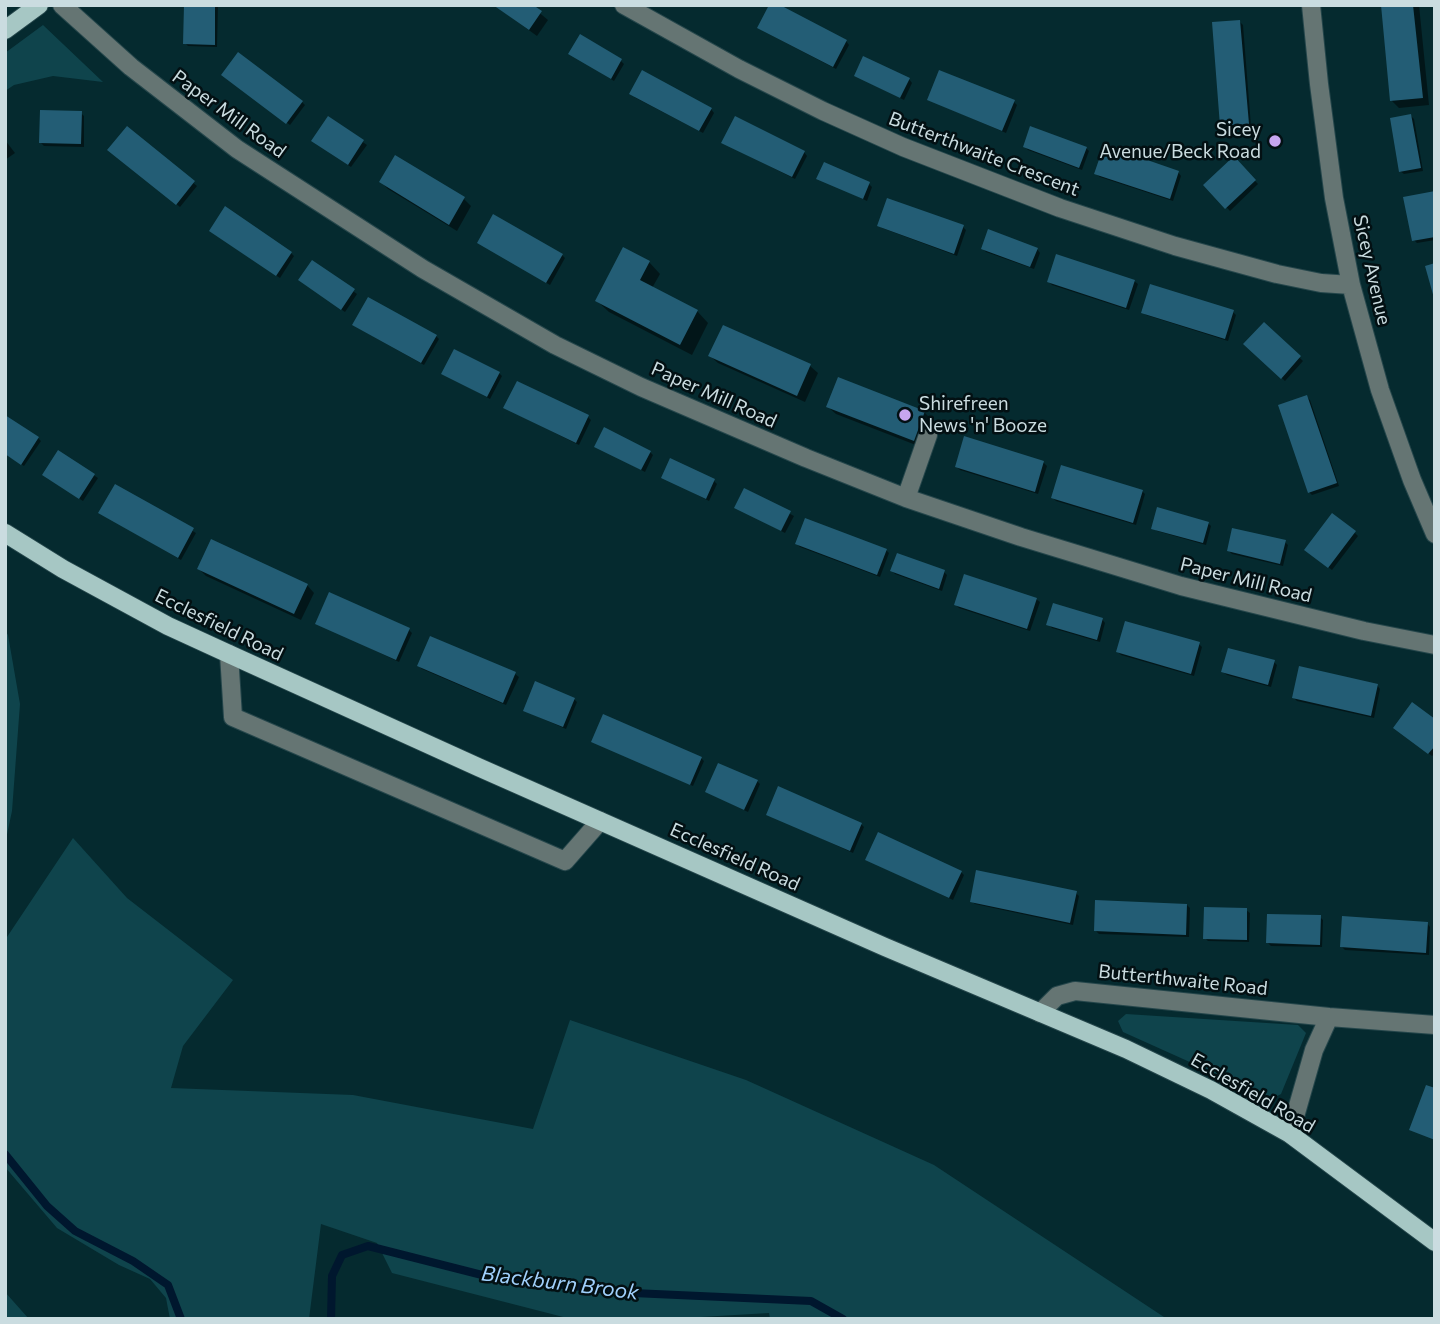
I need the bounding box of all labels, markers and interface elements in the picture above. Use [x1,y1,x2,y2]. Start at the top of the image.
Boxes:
street label: Paper Mill Road [168,65,290,163]
street label: Butterthwaite Crescent [885,107,1083,201]
place label: Sicey Avenue/Beck Road [1099,119,1261,163]
marker: Sicey Avenue/Beck Road [1267,133,1283,149]
street label: Sicey Avenue [1348,213,1396,327]
street label: Paper Mill Road [648,357,780,433]
place label: Shirefreen News 'n' Booze [919,393,1047,437]
marker: Shirefreen News 'n' Booze [897,407,913,423]
street label: Paper Mill Road [1178,553,1314,607]
street label: Ecclesfield Road [151,584,287,666]
street label: Ecclesfield Road [667,818,803,896]
street label: Butterthwaite Road [1097,960,1269,1000]
street label: Ecclesfield Road [1187,1048,1319,1138]
water label: Blackburn Brook [480,1261,640,1305]

